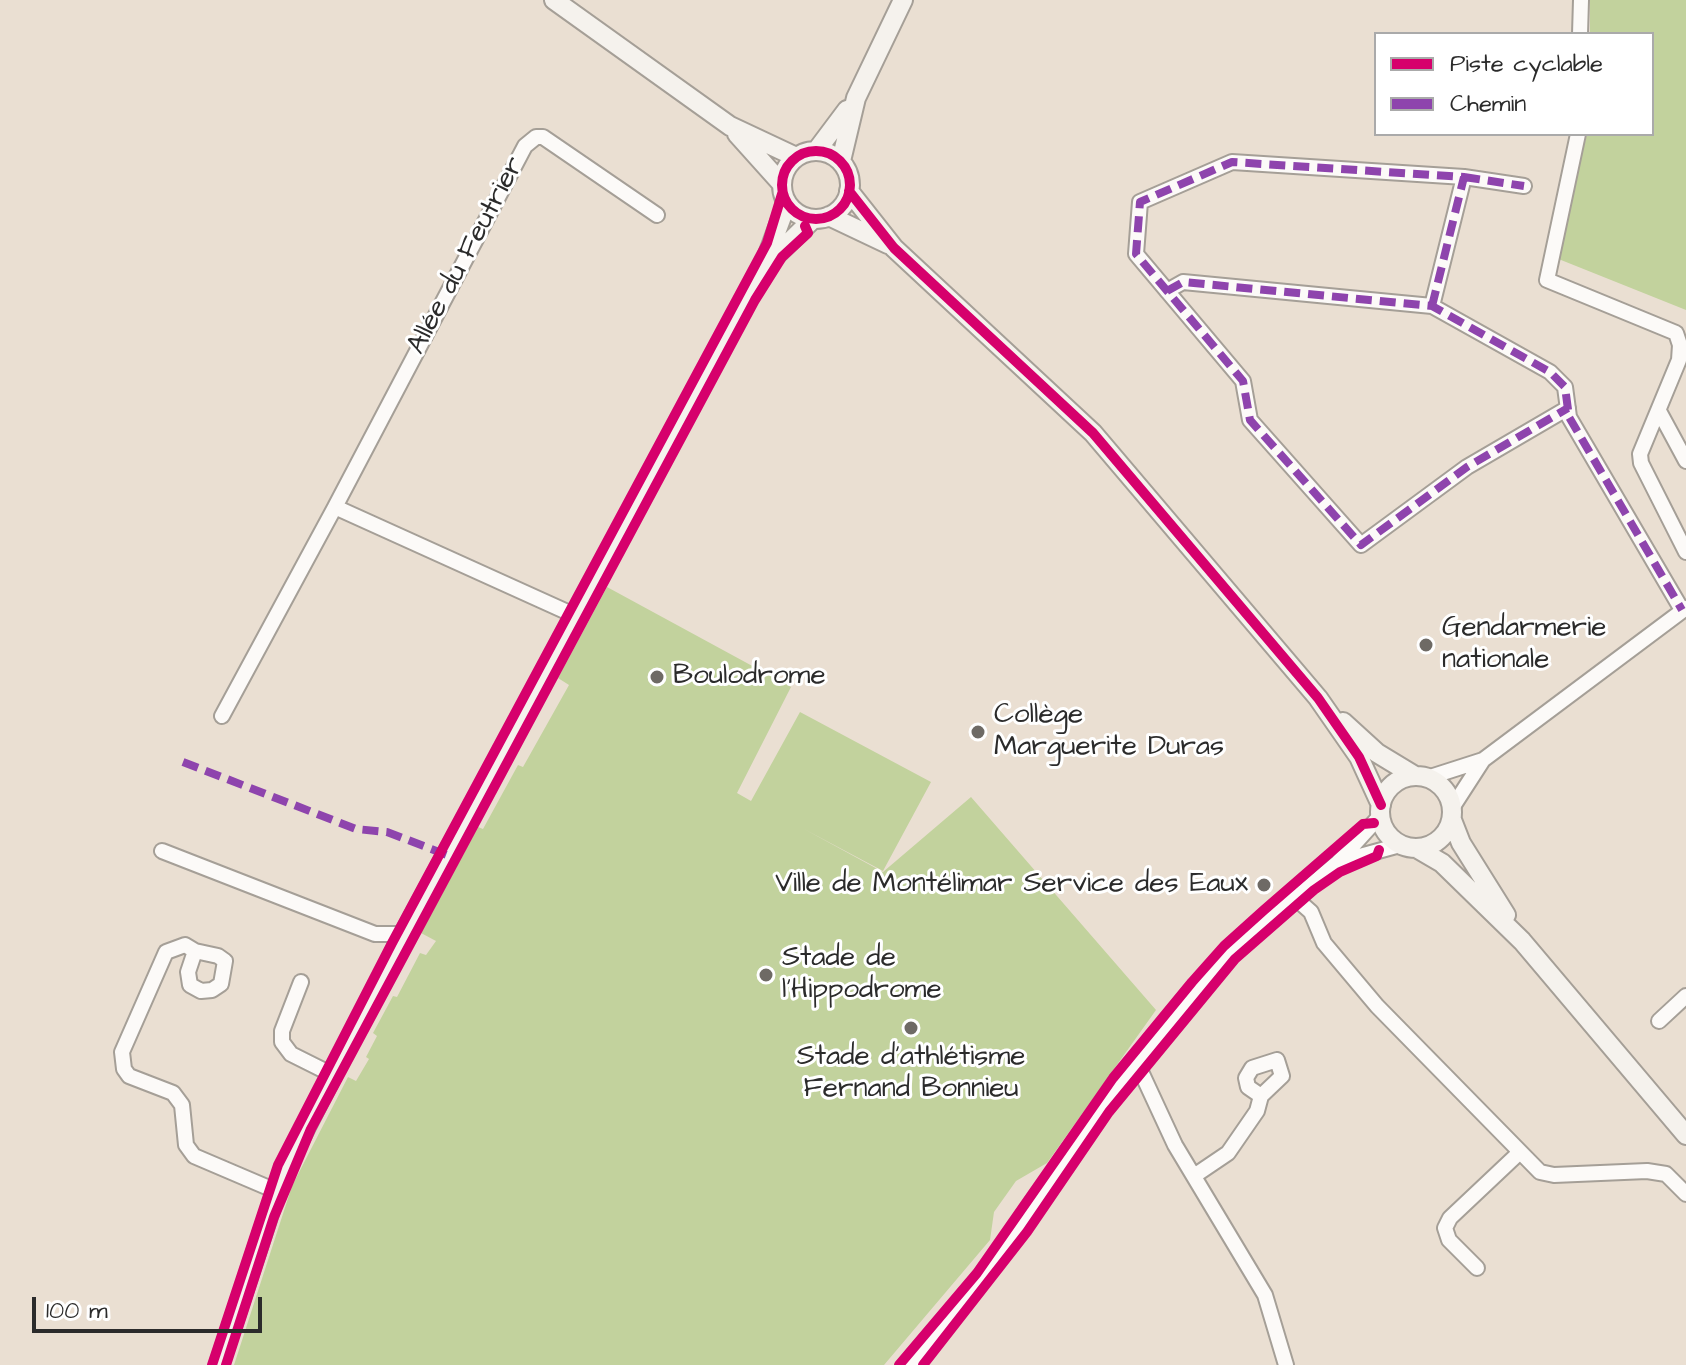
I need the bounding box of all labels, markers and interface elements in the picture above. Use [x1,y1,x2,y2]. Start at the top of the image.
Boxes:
legend [1374,32,1654,136]
text: Piste cyclable [1450,47,1603,81]
text: Chemin [1450,87,1526,121]
street label: Allée du Feutrier [401,152,533,360]
place label: Gendarmerie nationale [1442,612,1606,678]
marker: Gendarmerie nationale [1417,636,1435,654]
place label: Boulodrome [673,660,826,694]
marker: Boulodrome [648,668,666,686]
place label: Collège Marguerite Duras [994,699,1224,765]
marker: Collège Marguerite Duras [969,723,987,741]
place label: Ville de Montélimar Service des Eaux [775,868,1248,902]
marker: Ville de Montélimar Service des Eaux [1255,876,1273,894]
place label: Stade de l'Hippodrome [782,942,942,1008]
marker: Stade de l'Hippodrome [757,966,775,984]
marker: Stade d'athlétisme Fernand Bonnieu [902,1019,920,1037]
place label: Stade d'athlétisme Fernand Bonnieu [797,1041,1025,1107]
scale bar [36,1281,266,1331]
text: 100 m [46,1294,108,1328]

